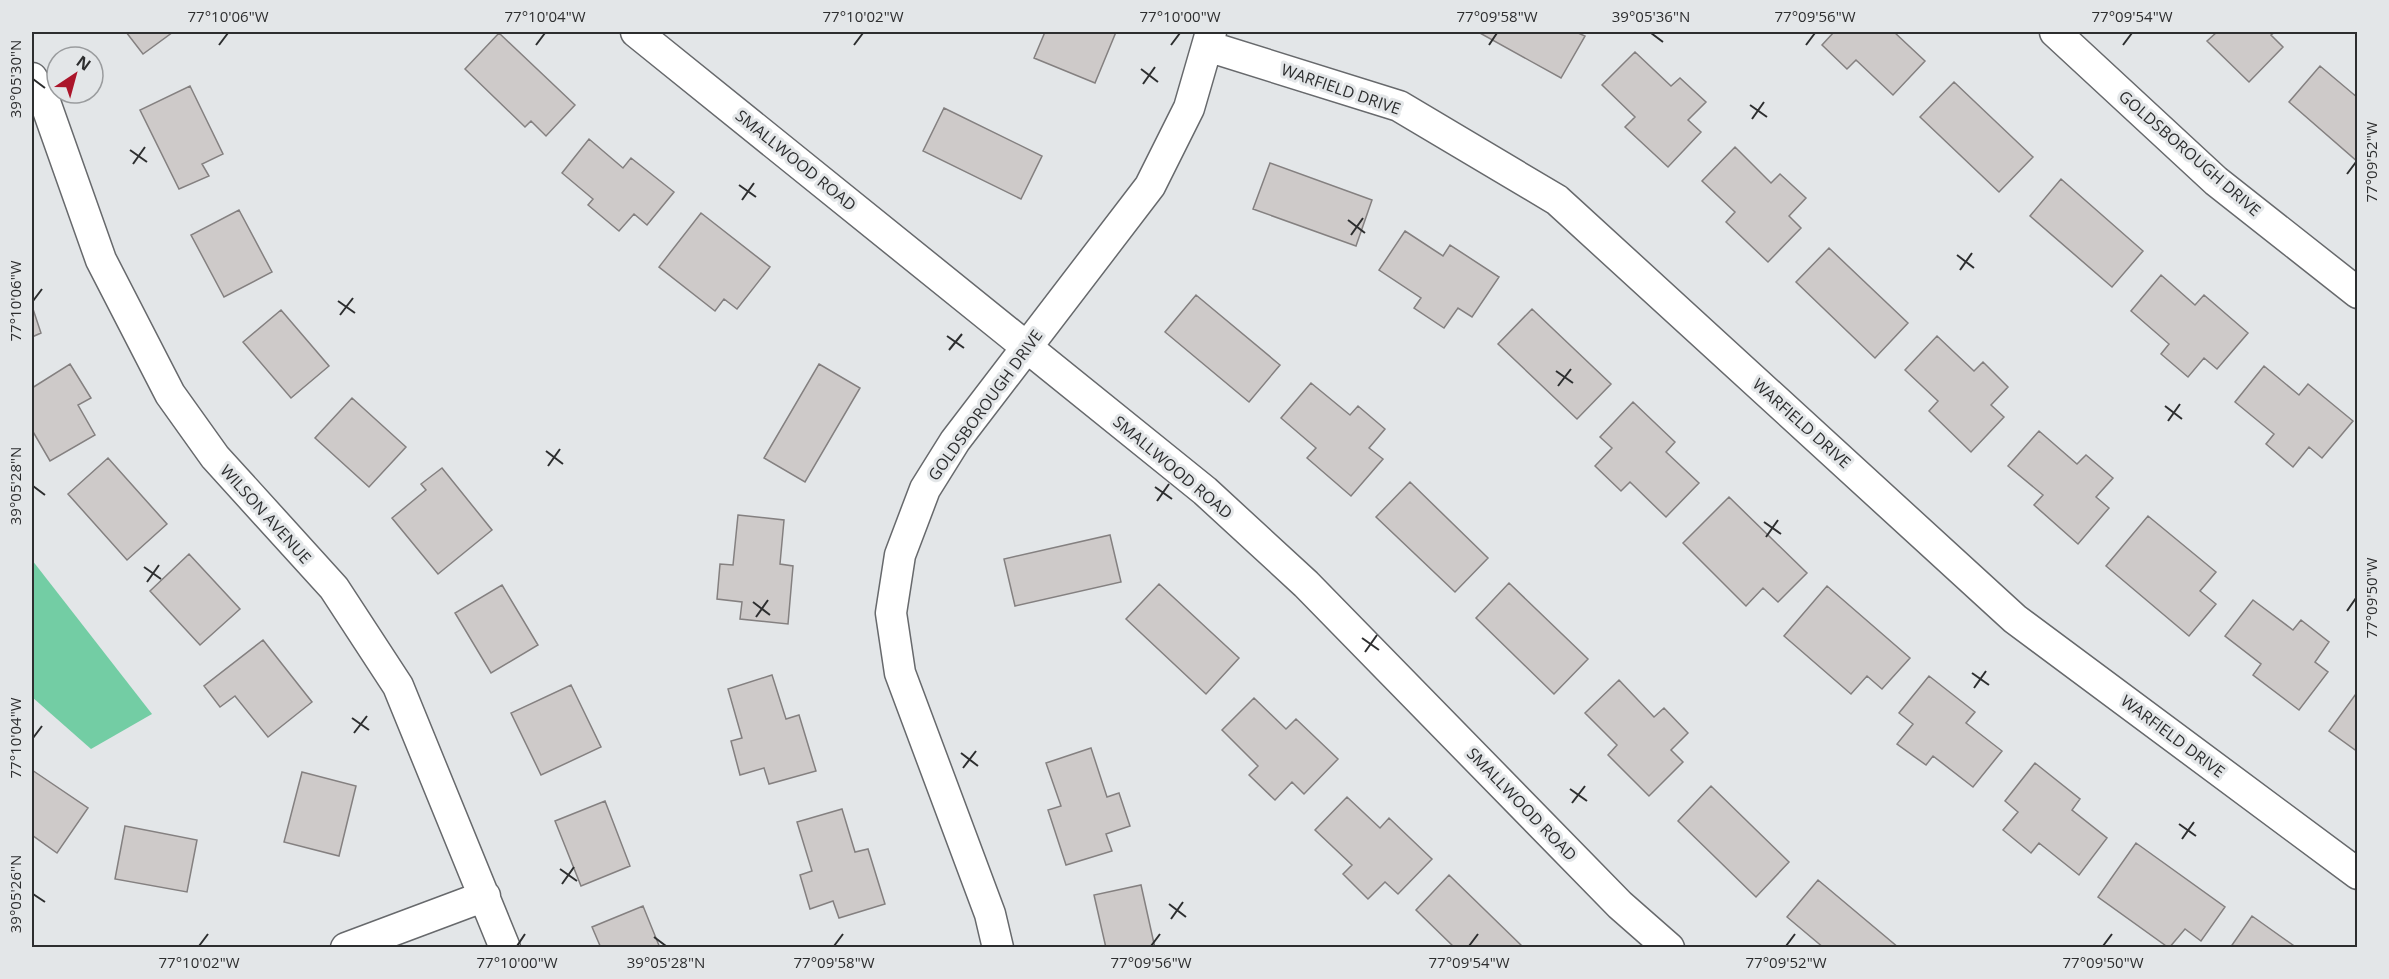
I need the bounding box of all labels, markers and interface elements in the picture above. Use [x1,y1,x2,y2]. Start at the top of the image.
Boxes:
text: 77°10'06"W [188,6,269,26]
text: 77°10'04"W [505,6,586,26]
text: 77°10'02"W [823,6,904,26]
text: 77°10'00"W [1140,6,1221,26]
text: 77°09'58"W [1457,6,1538,26]
text: 39°05'36"N [1612,6,1690,26]
text: 77°09'56"W [1775,6,1856,26]
text: 77°09'54"W [2092,6,2173,26]
text: 39°05'30"N [5,40,25,118]
north arrow [45,45,105,105]
text: N [72,50,96,76]
street label: WARFIELD DRIVE [1278,58,1404,120]
street label: GOLDSBOROUGH DRIVE [2114,85,2266,221]
street label: SMALLWOOD ROAD [731,104,861,216]
text: 77°09'52"W [2361,121,2381,203]
text: 77°10'06"W [5,260,25,342]
street label: GOLDSBOROUGH DRIVE [923,325,1047,485]
street label: WARFIELD DRIVE [1748,373,1856,473]
street label: SMALLWOOD ROAD [1109,411,1237,523]
text: 39°05'28"N [5,447,25,525]
street label: WILSON AVENUE [216,460,316,568]
text: 77°09'50"W [2361,557,2381,639]
street label: WARFIELD DRIVE [2117,690,2229,782]
text: 77°10'04"W [5,697,25,779]
street label: SMALLWOOD ROAD [1462,743,1582,865]
text: 39°05'26"N [5,855,25,933]
text: 77°10'02"W [159,952,240,972]
text: 77°10'00"W [477,952,558,972]
text: 39°05'28"N [627,952,705,972]
text: 77°09'58"W [794,952,875,972]
text: 77°09'56"W [1111,952,1192,972]
text: 77°09'54"W [1429,952,1510,972]
text: 77°09'52"W [1746,952,1827,972]
text: 77°09'50"W [2063,952,2144,972]

